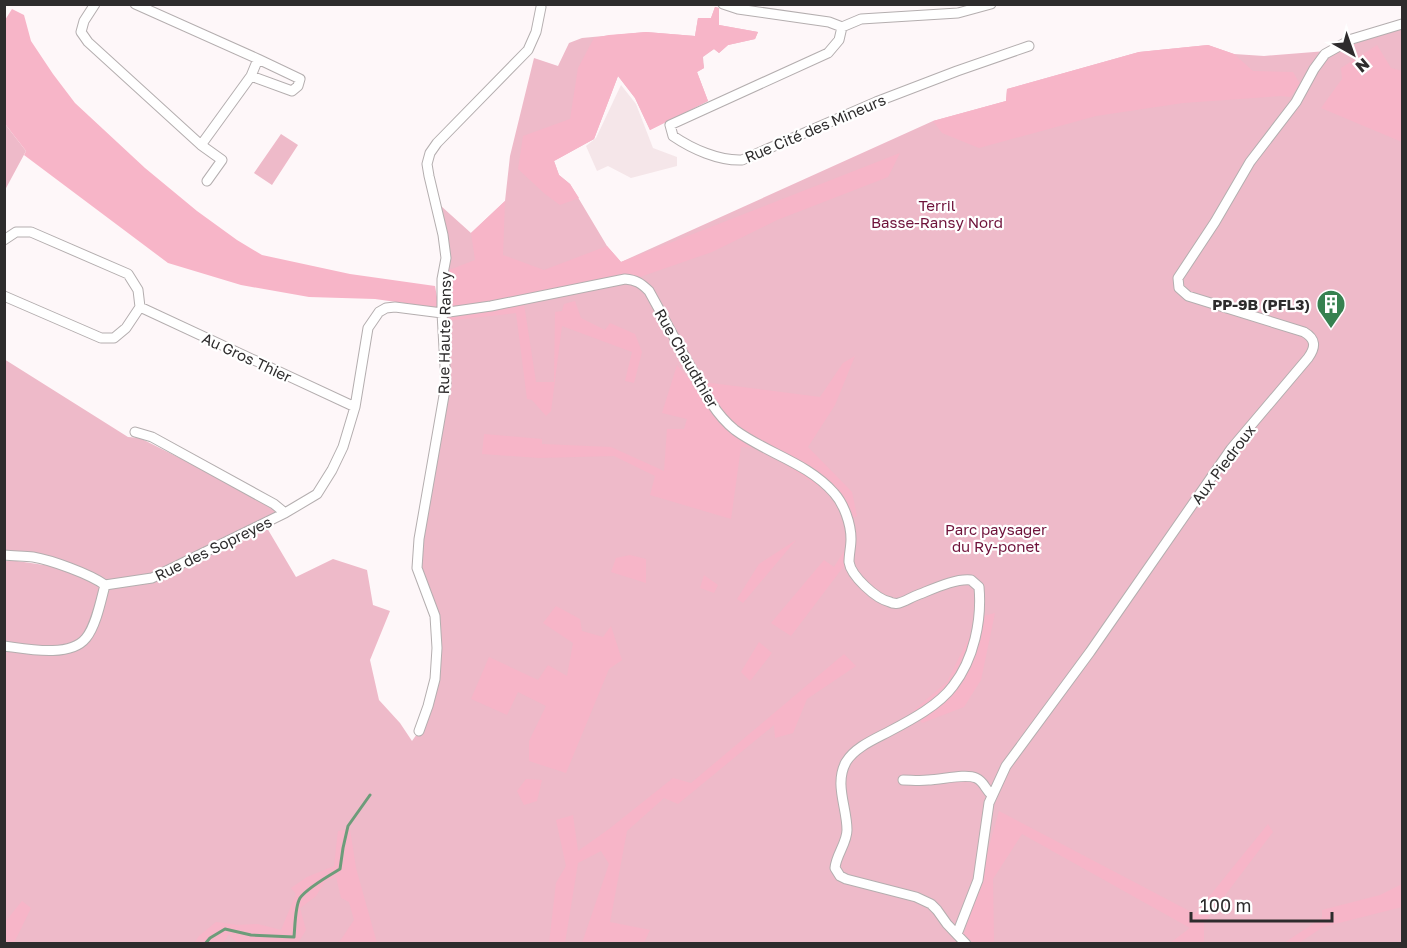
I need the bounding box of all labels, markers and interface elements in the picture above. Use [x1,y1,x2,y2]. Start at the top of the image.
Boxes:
north arrow [1323,24,1383,84]
text: N [1352,54,1374,77]
street label: Rue Cité des Mineurs [742,90,888,166]
park label: Terril Basse-Ransy Nord [871,196,1003,231]
street label: Rue Haute Ransy [434,271,454,395]
building icon: PP-9B (PFL3) [1315,288,1347,330]
place label: PP-9B (PFL3) [1212,295,1310,313]
street label: Rue Chaudthier [651,305,723,411]
street label: Au Gros Thier [199,328,295,386]
street label: Aux Piedroux [1187,421,1259,507]
street label: Rue des Sopreyes [152,512,274,584]
park label: Parc paysager du Ry-ponet [945,520,1047,555]
scale bar [1191,885,1332,923]
text: 100 m [1200,894,1251,916]

